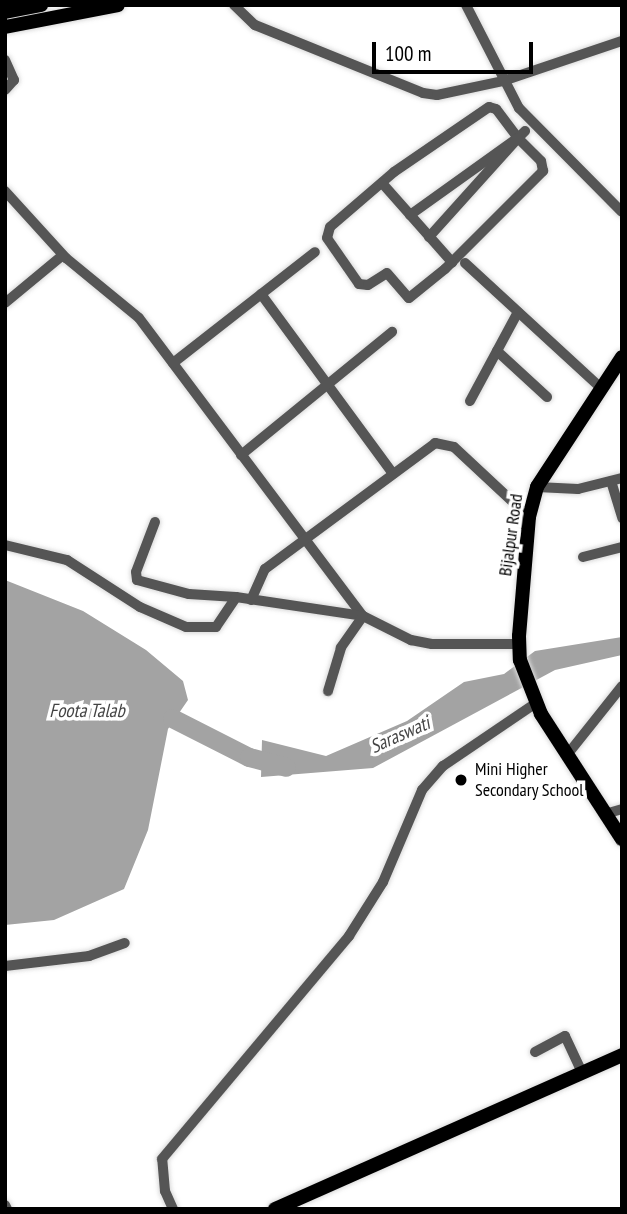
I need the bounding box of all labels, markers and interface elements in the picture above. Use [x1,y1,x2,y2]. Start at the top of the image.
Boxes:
scale bar [375,28,536,72]
text: 100 m [385,40,431,67]
street label: Bijalpur Road [495,493,527,577]
water label: Foota Talab [49,700,125,722]
water label: Saraswati [367,712,433,758]
place label: Mini Higher Secondary School [475,759,584,802]
marker: Mini Higher Secondary School [453,772,469,788]

